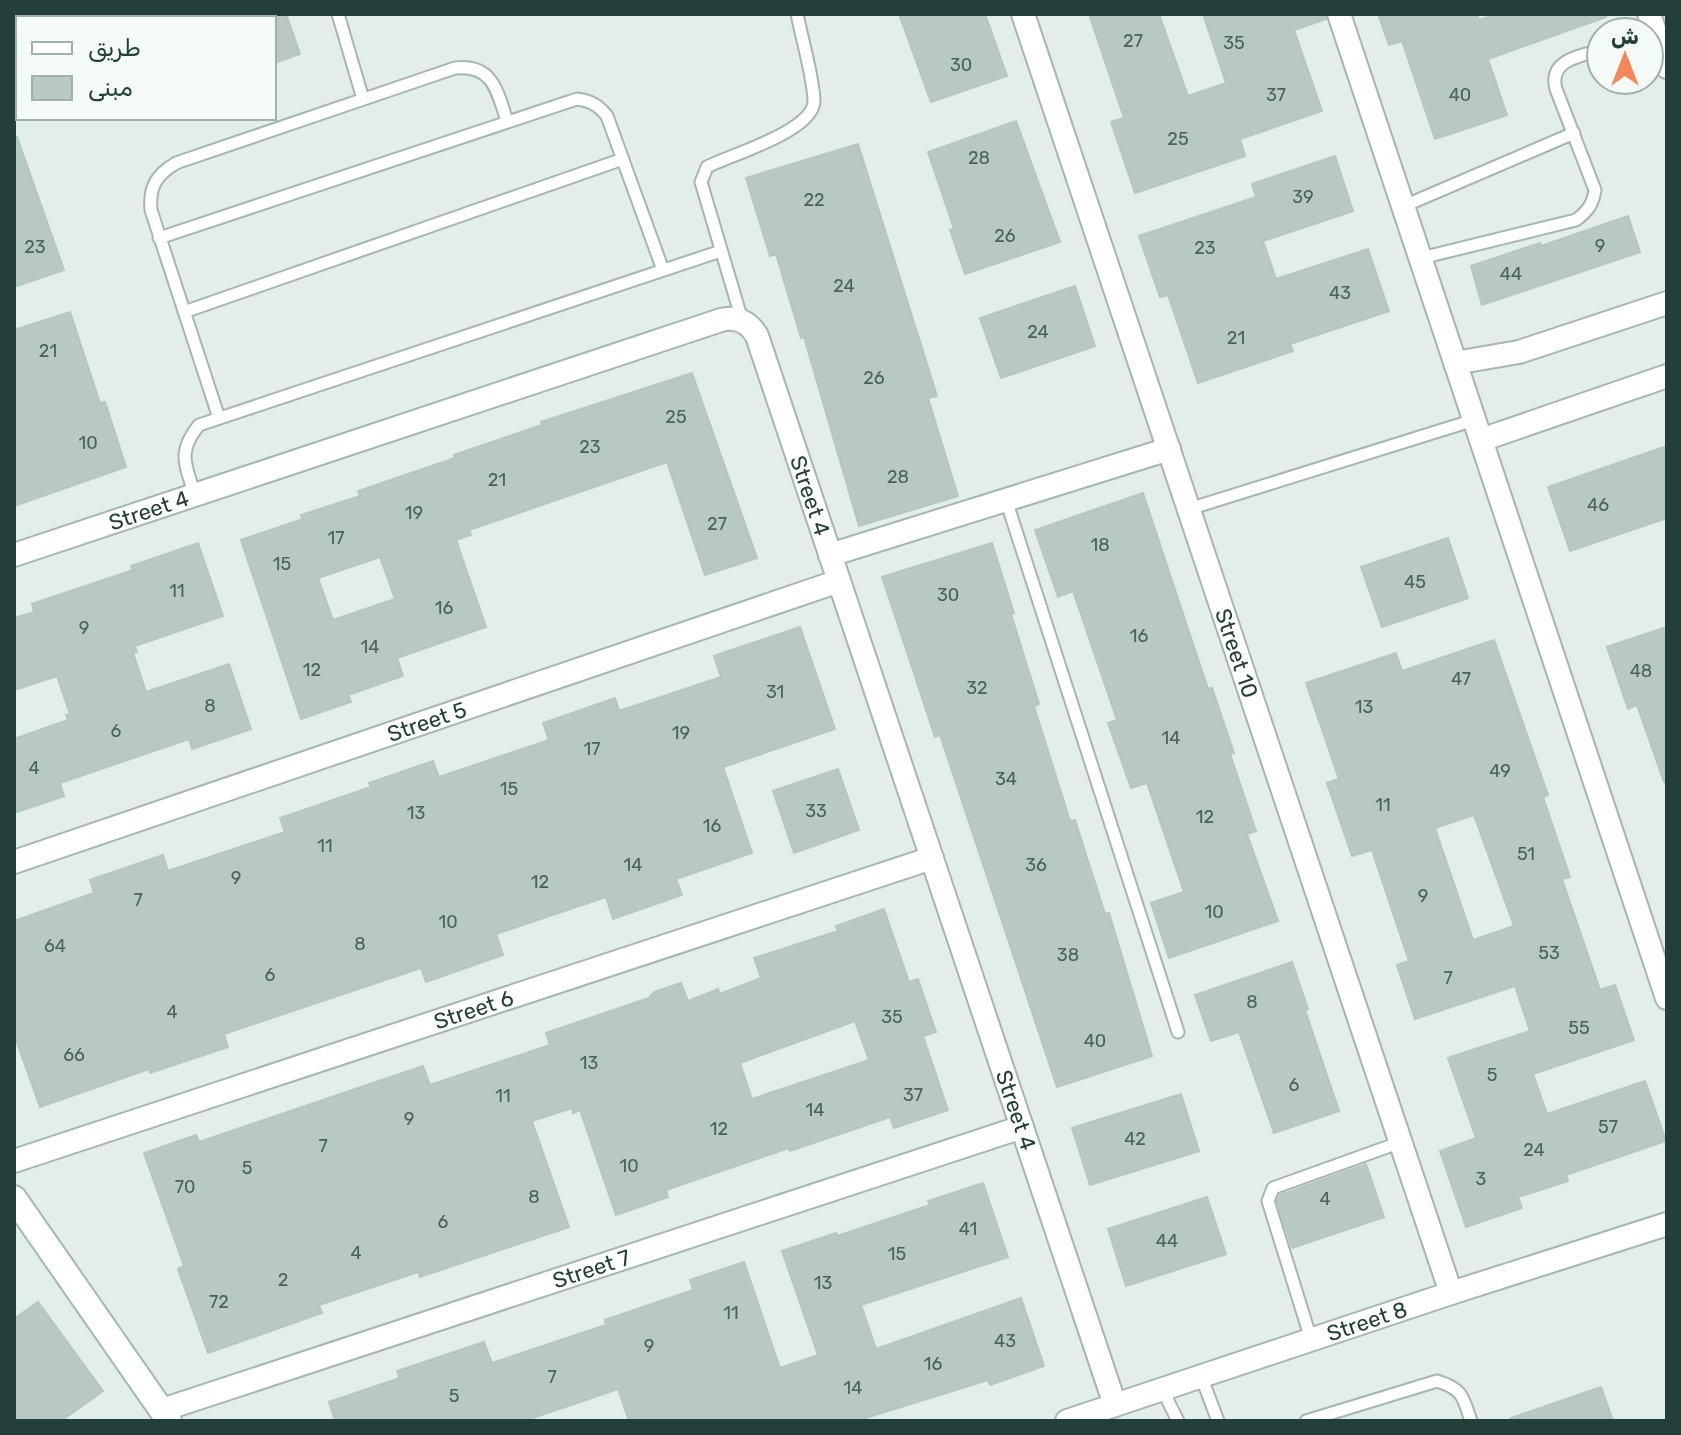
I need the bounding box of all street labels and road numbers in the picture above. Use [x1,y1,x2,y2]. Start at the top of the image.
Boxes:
street label: Street 4 [784,452,836,539]
street label: Street 4 [105,484,192,536]
street label: Street 10 [1209,605,1264,701]
street label: Street 5 [384,695,470,747]
street label: Street 6 [430,984,517,1035]
street label: Street 4 [990,1066,1042,1153]
street label: Street 7 [549,1243,634,1294]
street label: Street 8 [1323,1295,1410,1347]

